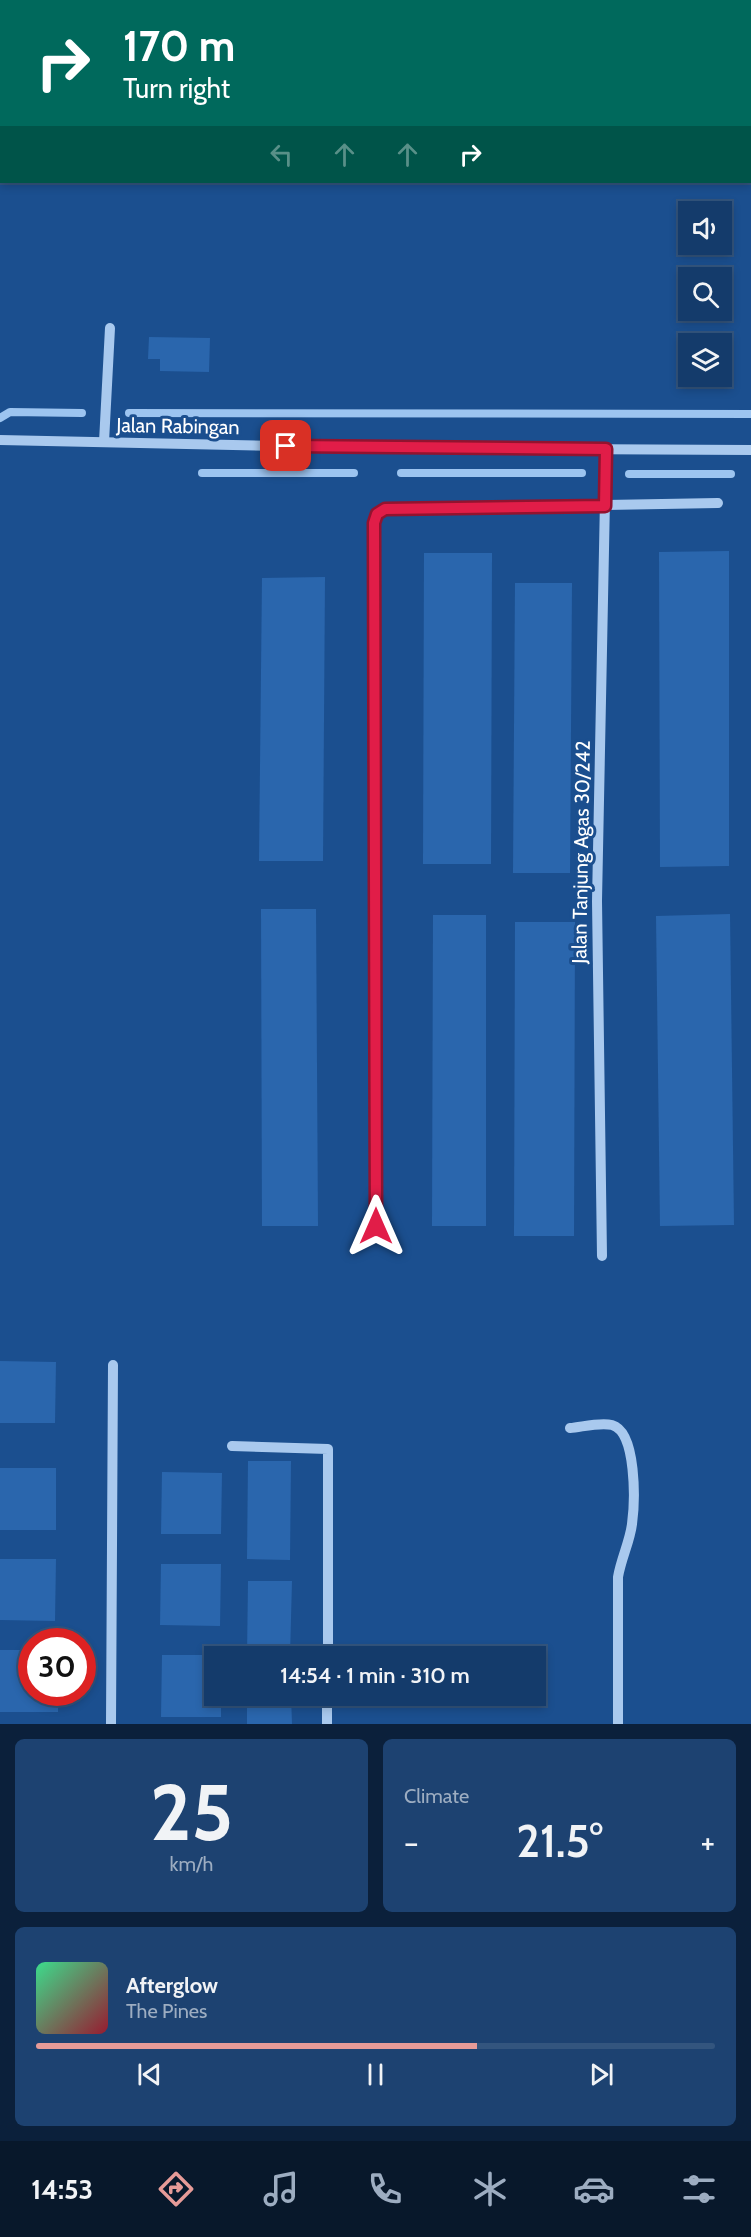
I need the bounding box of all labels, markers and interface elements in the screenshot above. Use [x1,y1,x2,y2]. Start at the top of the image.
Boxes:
text: 170 m [123,20,235,72]
icon: right [24,24,102,102]
text: Turn right [123,72,230,105]
icon: left [265,138,298,171]
icon: ahead [328,138,361,171]
icon: ahead [391,138,424,171]
icon: right [454,138,487,171]
map controls [678,201,732,387]
button: sound [678,201,732,255]
button: search [678,267,732,321]
button: layers [678,333,732,387]
street label: Jalan Rabingan [115,413,240,439]
pin [260,420,311,471]
icon: arrive [269,429,302,462]
street label: Jalan Tanjung Agas 30/242 [567,740,595,965]
position arrow [344,1194,408,1258]
speed limit sign: 30 [18,1628,96,1706]
text: 14:54 · 1 min · 310 m [280,1662,470,1689]
text: 25 [150,1765,233,1860]
text: Climate [404,1784,469,1808]
text: 21.5° [516,1814,603,1868]
text: − [404,1822,419,1862]
text: + [700,1822,715,1862]
text: km/h [170,1852,213,1876]
text: Afterglow [126,1972,218,1999]
text: The Pines [126,1999,207,2023]
icon: previous [133,2058,166,2091]
icon: pause [359,2058,392,2091]
icon: next [585,2058,618,2091]
icon: directions [155,2168,197,2210]
icon: music [260,2168,302,2210]
icon: phone [364,2168,406,2210]
icon: climate [469,2168,511,2210]
icon: car [573,2168,615,2210]
icon: filters [678,2168,720,2210]
text: 14:53 [31,2173,93,2206]

